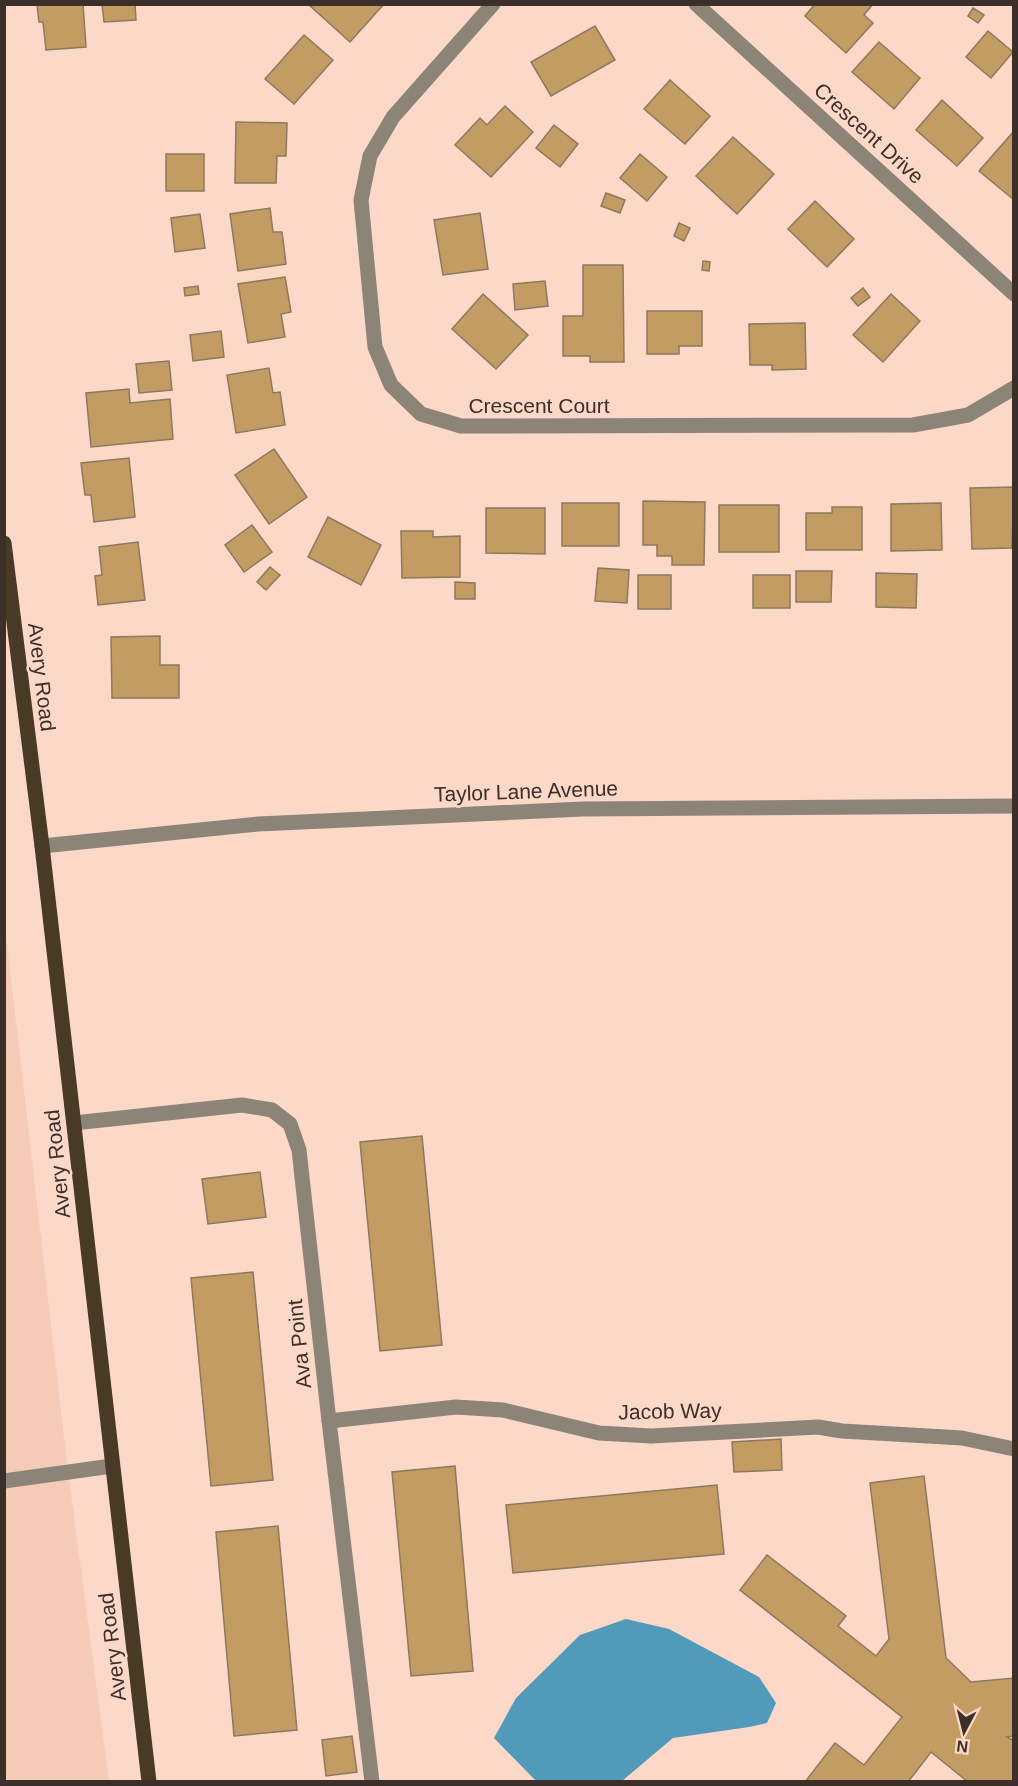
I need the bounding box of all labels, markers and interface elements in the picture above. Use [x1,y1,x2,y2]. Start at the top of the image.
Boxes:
street label: Crescent Drive [810,78,928,188]
street label: Crescent Court [468,394,610,417]
street label: Avery Road [24,621,60,733]
street label: Taylor Lane Avenue [434,776,618,806]
street label: Avery Road [40,1108,74,1220]
street label: Ava Point [283,1298,315,1390]
street label: Jacob Way [618,1399,722,1423]
street label: Avery Road [94,1591,130,1703]
north arrow [934,1702,994,1762]
text: N [955,1737,969,1756]

